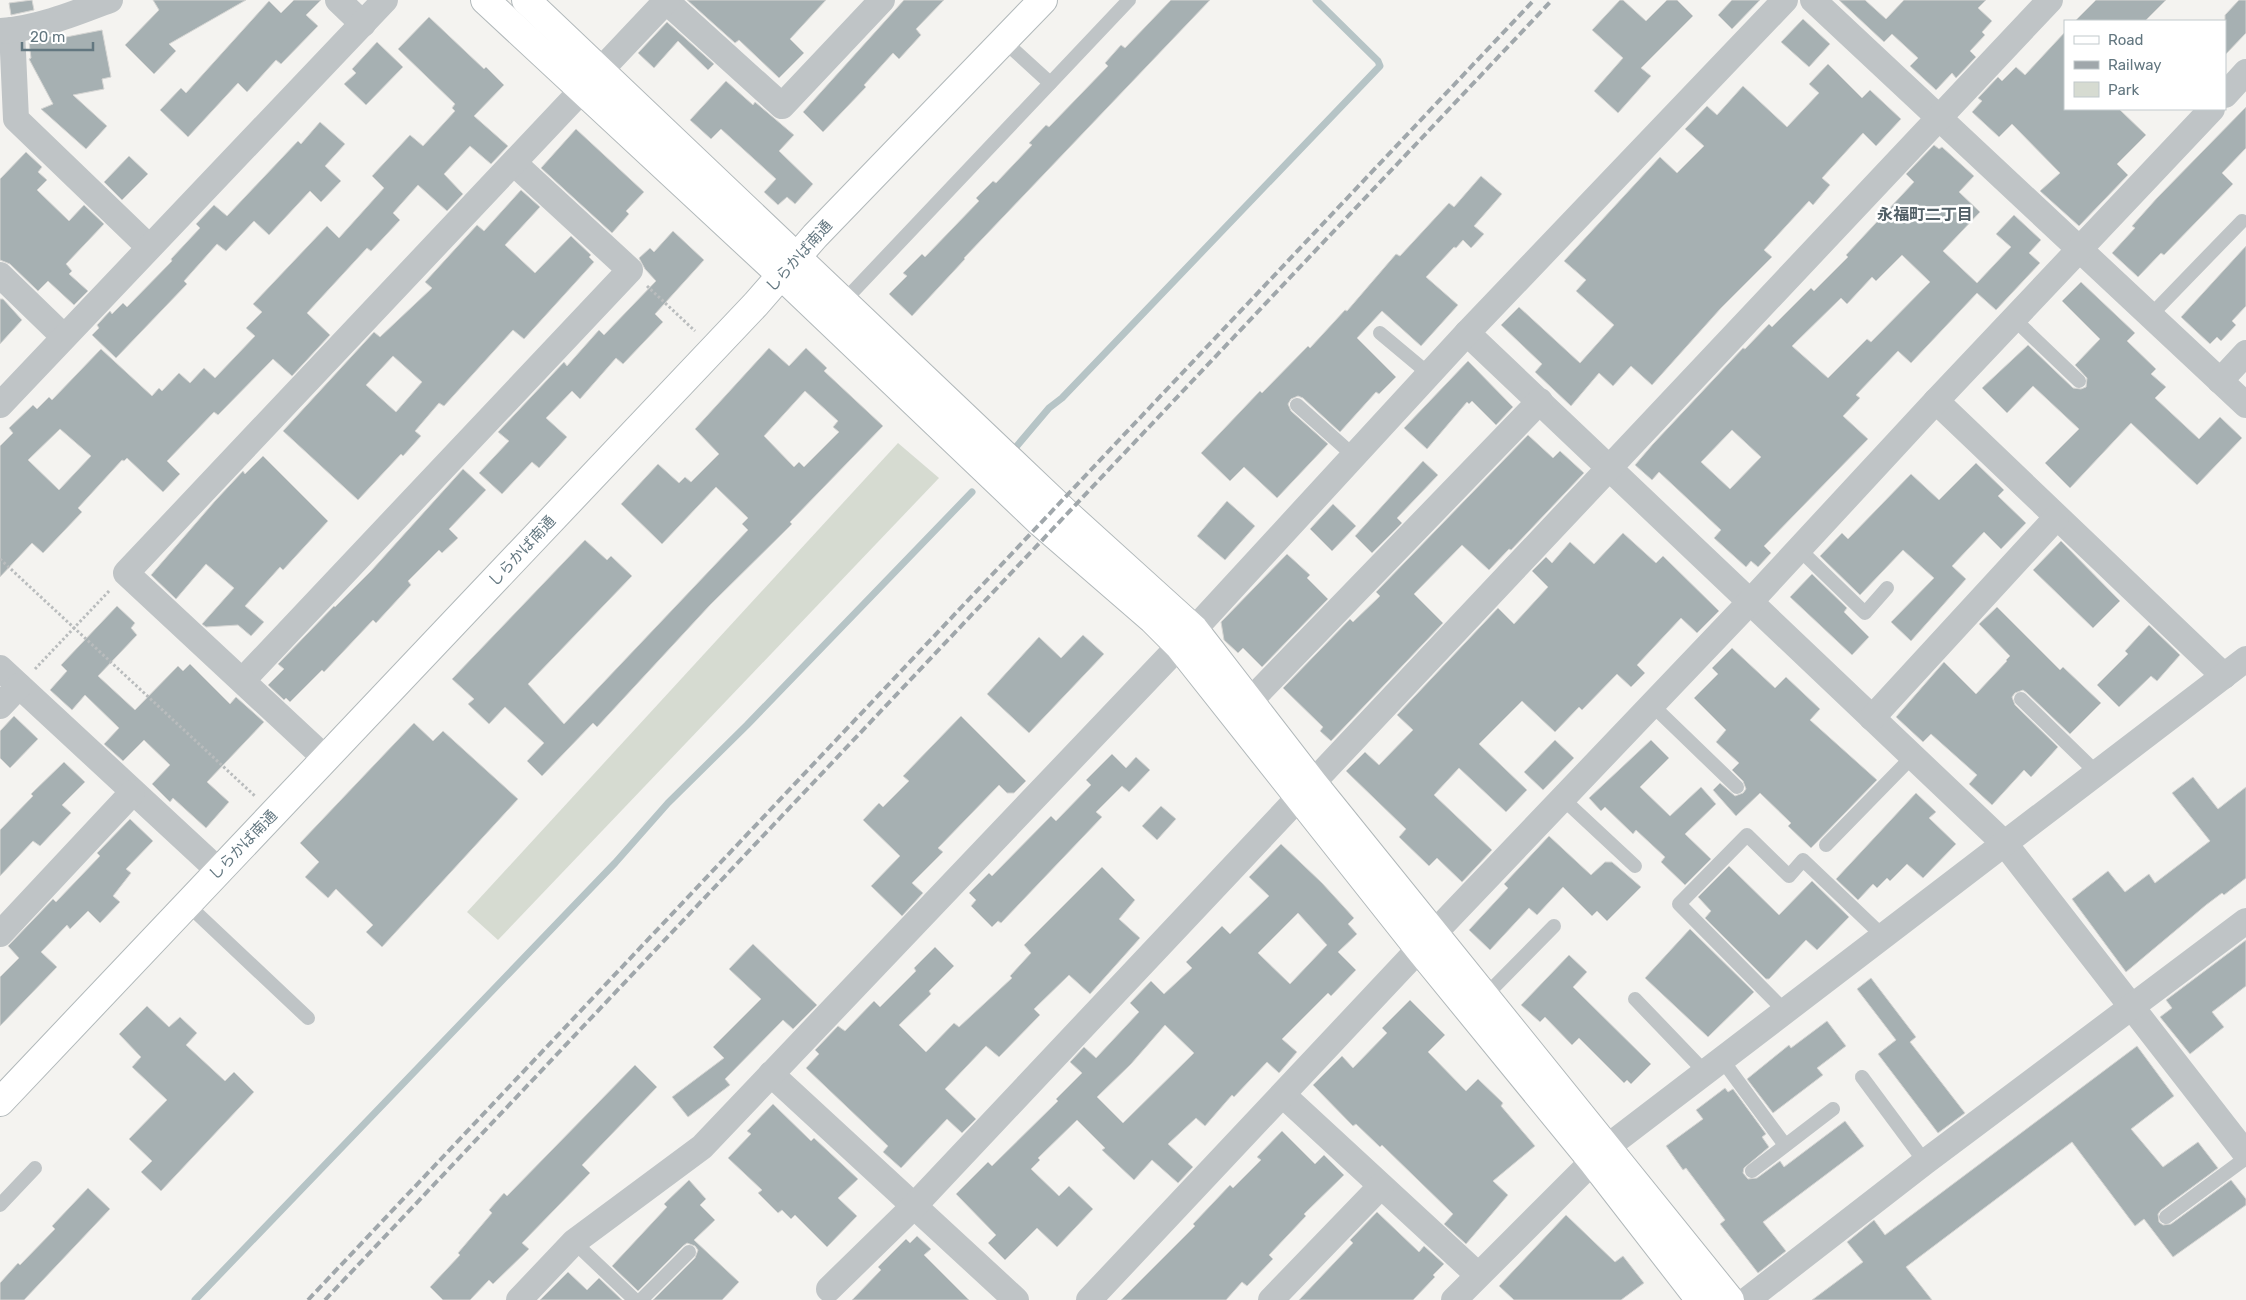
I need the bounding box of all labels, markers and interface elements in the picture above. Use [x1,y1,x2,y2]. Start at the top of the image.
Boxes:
scale bar [22,20,94,52]
legend [2064,20,2226,110]
text: 20 m [30,28,65,46]
text: Road [2108,31,2144,49]
text: Railway [2108,56,2162,74]
text: Park [2108,81,2139,99]
district label: 永福町二丁目 [1877,205,1973,224]
street label: しらかば南通 [762,217,836,295]
street label: しらかば南通 [485,512,559,590]
street label: しらかば南通 [205,806,281,884]

